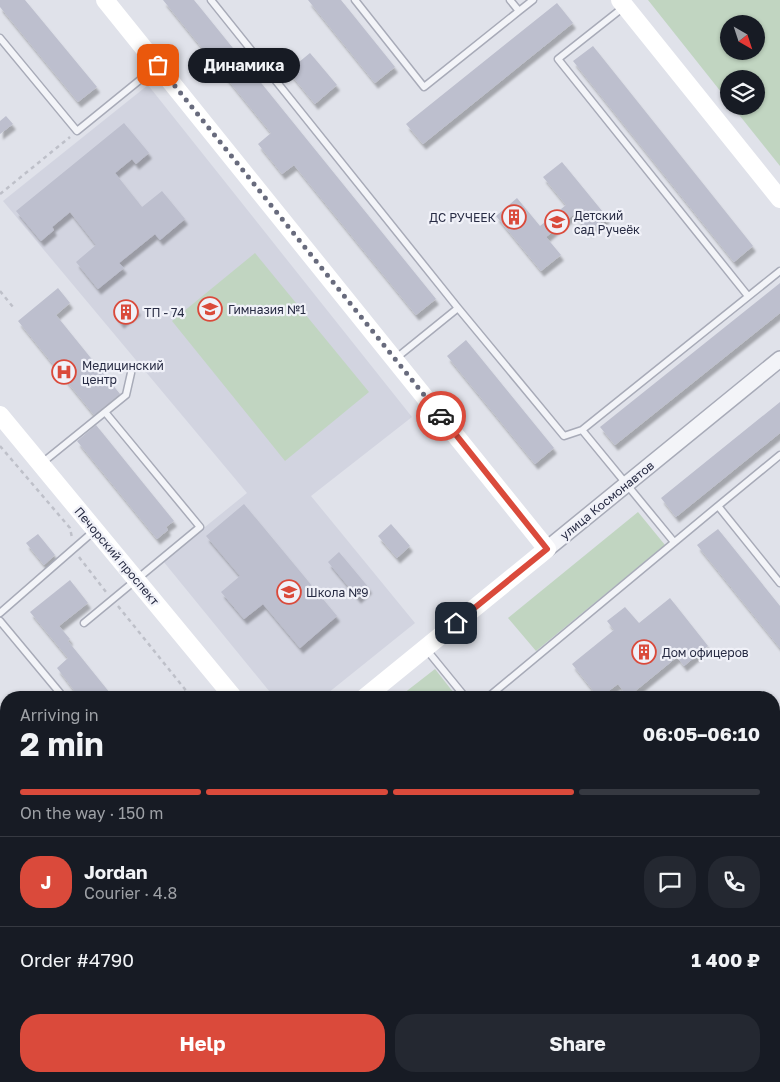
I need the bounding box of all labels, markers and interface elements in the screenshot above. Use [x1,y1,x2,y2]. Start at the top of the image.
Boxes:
north arrow [720,15,765,60]
map controls [720,15,765,115]
pin [137,44,179,86]
callout: Динамика [188,48,300,82]
icon: bag [144,51,172,79]
text: Динамика [204,55,284,75]
button: layers [720,70,765,115]
building icon: ДС РУЧЕЕК [501,204,527,230]
place label: Детский сад Ручеёк [574,208,640,237]
school or university icon: Детский сад Ручеёк [544,209,570,235]
place label: ДС РУЧЕЕК [429,210,497,225]
school or university icon: Гимназия №1 [197,296,223,322]
building icon: ТП - 74 [113,299,139,325]
place label: Гимназия №1 [228,302,306,317]
place label: ТП - 74 [144,305,185,320]
place label: Медицинский центр [82,358,164,387]
hospital icon: Медицинский центр [51,359,77,385]
courier [416,391,466,441]
icon: car [427,402,455,430]
street label: улица Космонавтов [557,457,657,542]
street label: Печорский проспект [72,504,163,608]
school or university icon: Школа №9 [276,579,302,605]
place label: Школа №9 [306,585,369,600]
pin [435,602,477,644]
icon: home [442,609,470,637]
building icon: Дом офицеров [631,639,657,665]
place label: Дом офицеров [662,645,749,660]
text: Arriving in [20,705,99,725]
text: 06:05–06:10 [643,722,760,745]
text: 2 min [20,725,104,763]
text: On the way · 150 m [20,803,163,823]
button: chat [644,856,696,908]
button: phone [708,856,760,908]
text: Jordan [84,860,148,883]
text: J [41,870,51,893]
text: Courier · 4.8 [84,883,177,903]
text: Order #4790 [20,948,134,971]
text: 1 400 ₽ [691,948,760,971]
button: Help [20,1014,385,1072]
button: Share [395,1014,760,1072]

